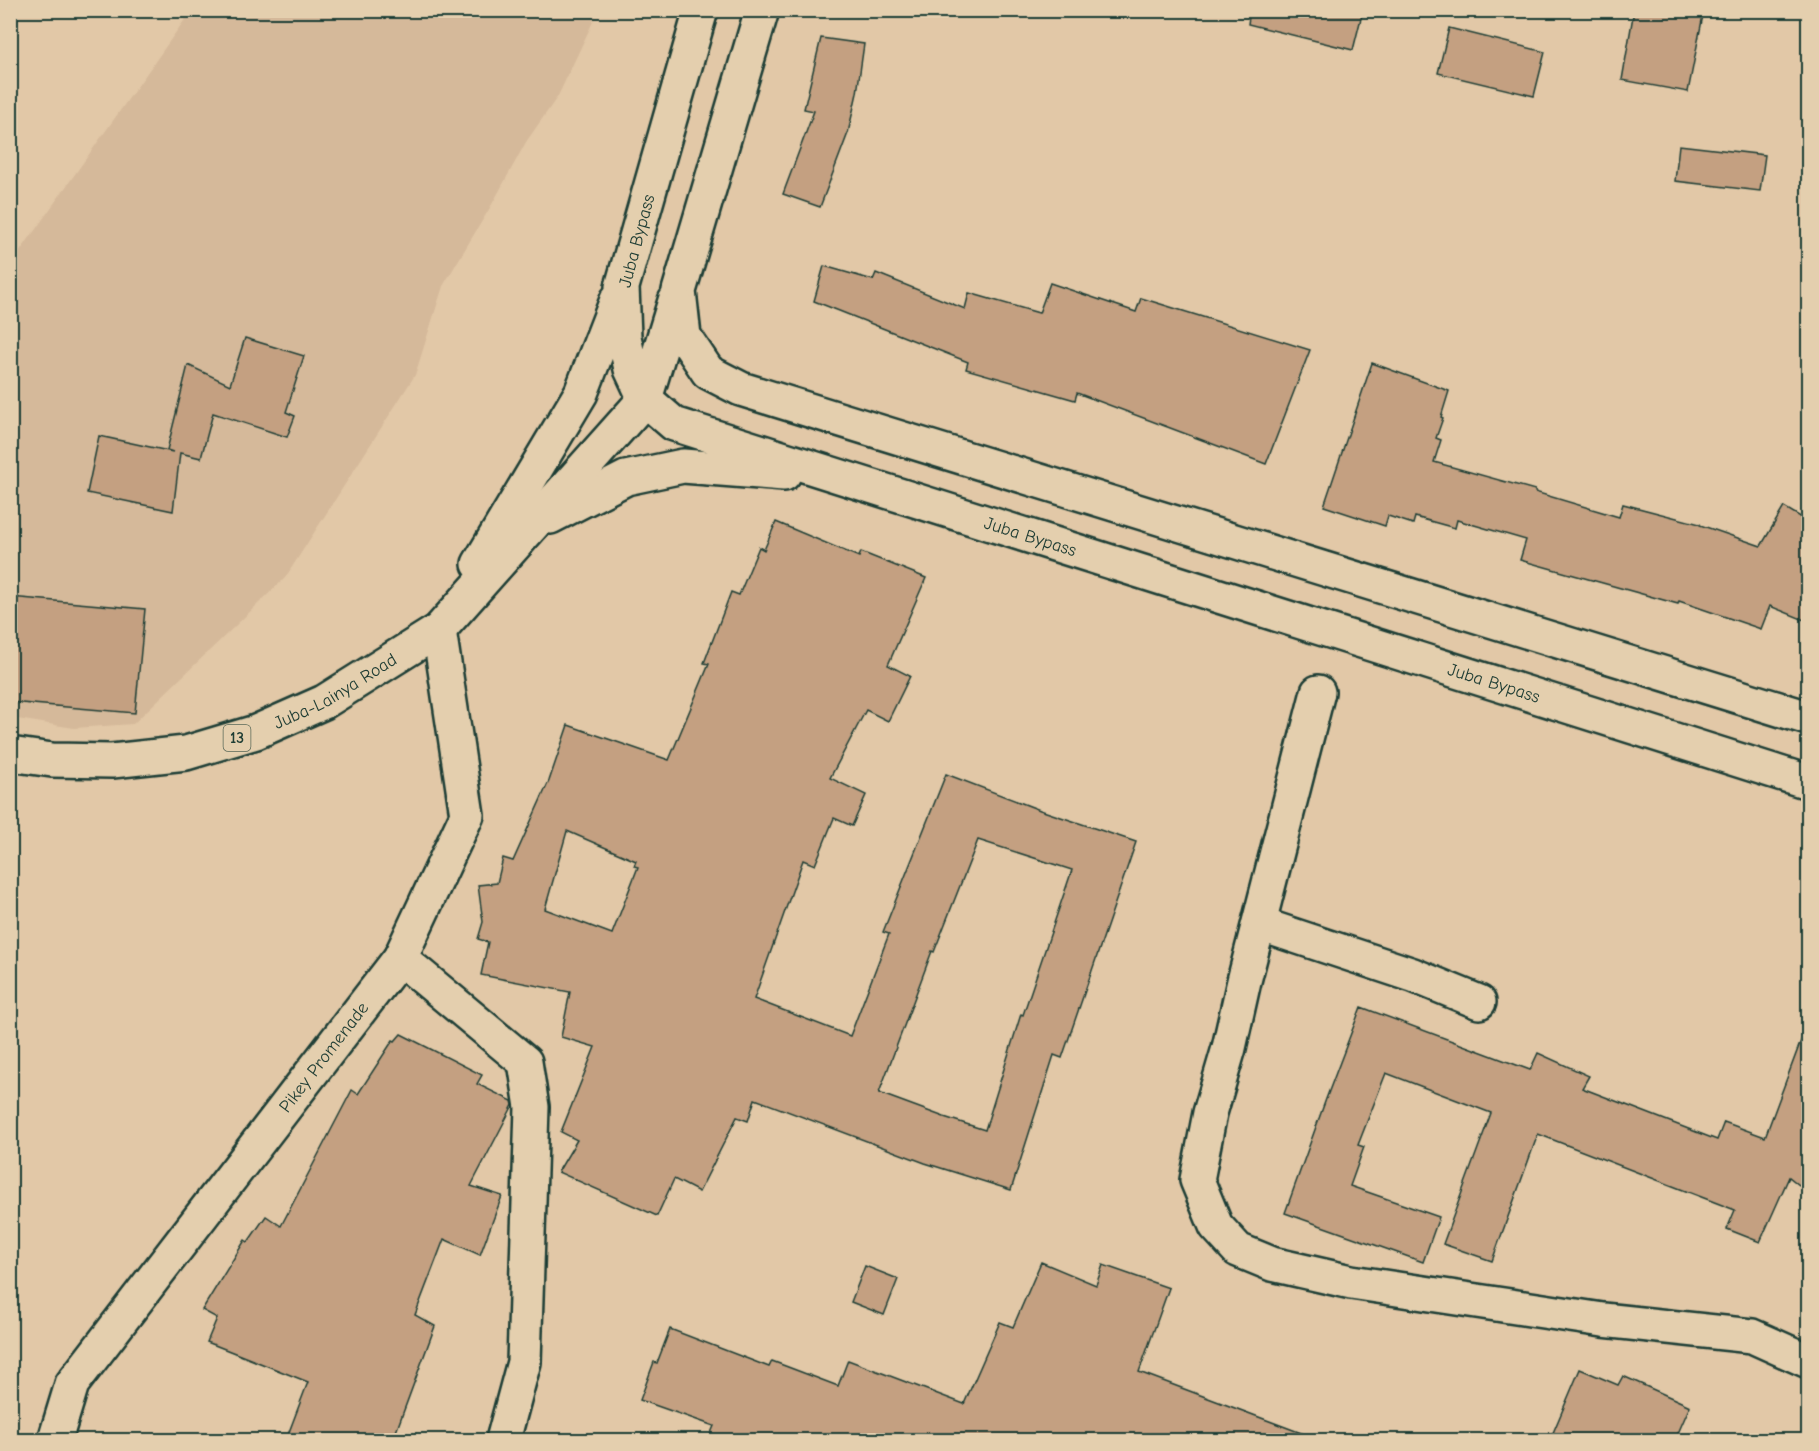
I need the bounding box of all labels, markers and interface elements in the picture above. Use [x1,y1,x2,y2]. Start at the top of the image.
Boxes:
street label: Juba Bypass [615,192,659,290]
street label: Juba Bypass [982,512,1079,561]
street label: Juba-Lainya Road [270,649,400,733]
street label: Juba Bypass [1445,658,1543,707]
road number: 13 [224,725,250,751]
street label: Pikey Promenade [274,998,373,1117]

